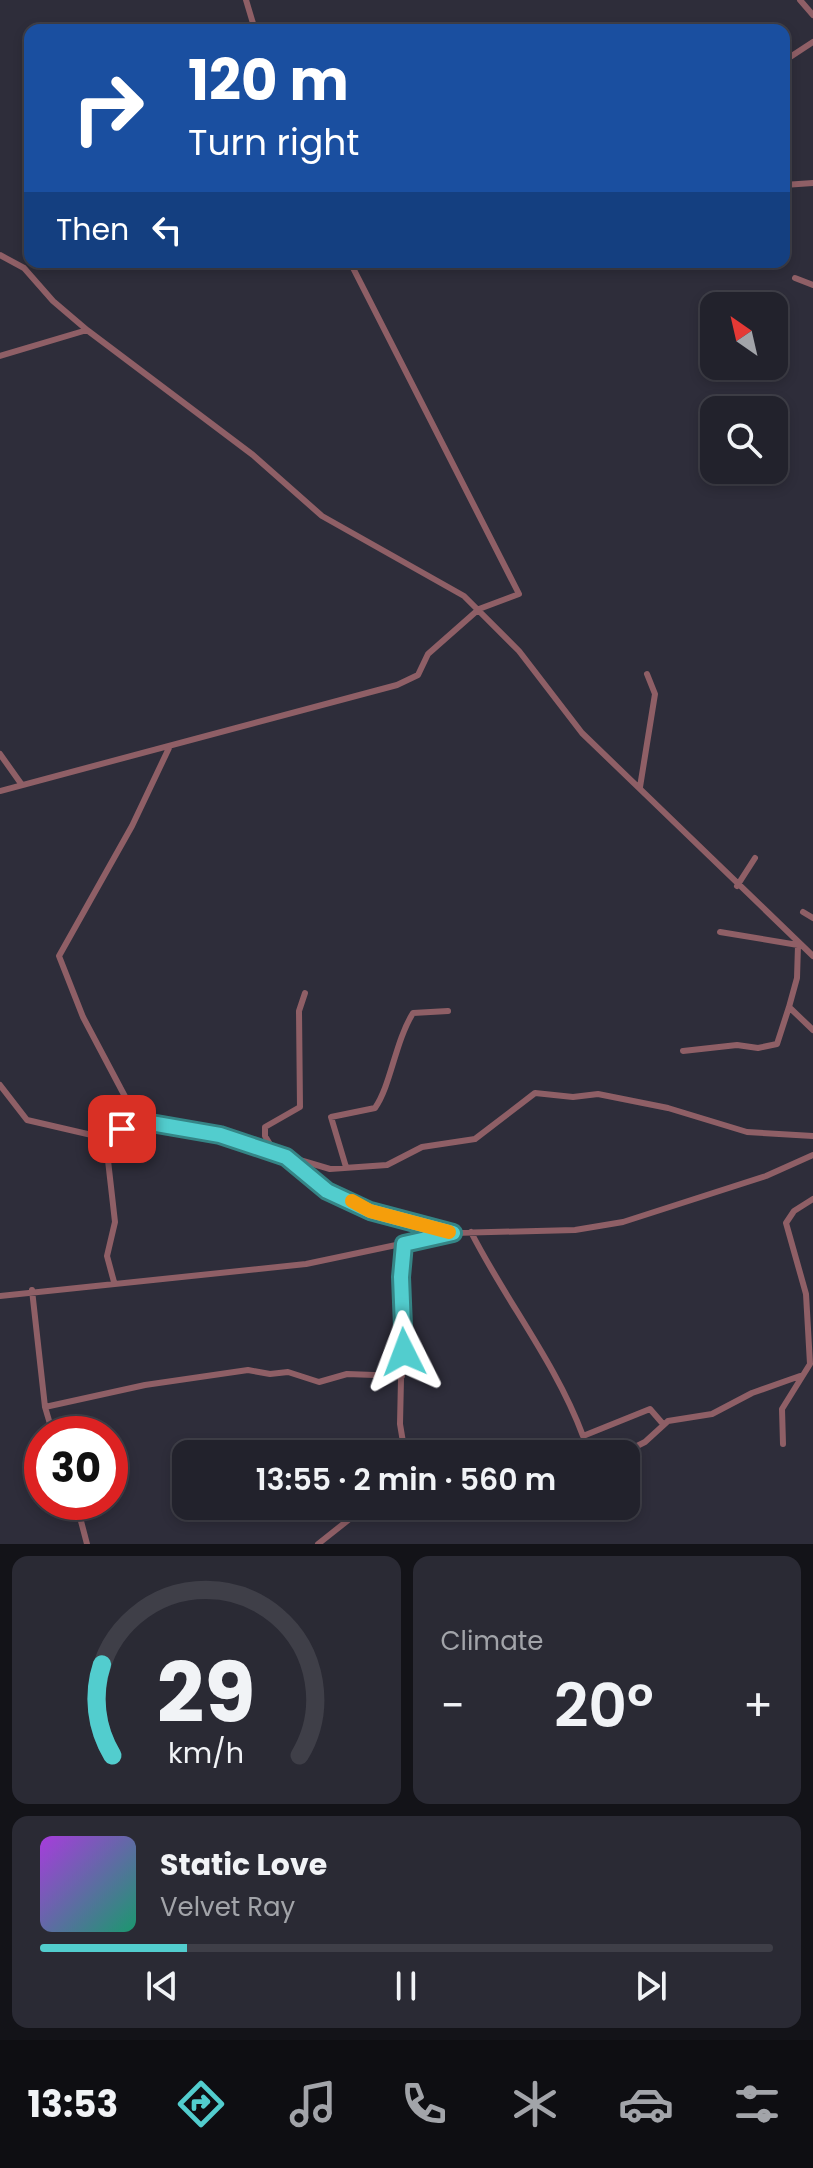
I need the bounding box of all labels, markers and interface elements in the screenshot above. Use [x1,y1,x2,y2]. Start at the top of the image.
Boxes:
text: 120 m [188,41,349,120]
icon: right [56,56,160,160]
text: Turn right [188,117,359,168]
text: Then [56,208,129,251]
icon: left [145,208,189,252]
north arrow [700,292,788,380]
map controls [700,292,788,484]
button: search [700,396,788,484]
pin [88,1095,156,1163]
icon: arrive [100,1107,144,1151]
position arrow [362,1310,446,1394]
speed limit sign: 30 [24,1416,128,1520]
text: 13:55 · 2 min · 560 m [256,1458,556,1501]
text: Climate [441,1623,543,1659]
text: 29 [157,1635,256,1751]
text: 20° [554,1664,654,1748]
text: − [441,1675,465,1736]
text: + [743,1675,773,1736]
text: km/h [168,1733,244,1773]
text: Static Love [160,1843,327,1886]
text: Velvet Ray [160,1889,295,1925]
icon: previous [140,1964,184,2008]
icon: pause [384,1964,428,2008]
icon: next [629,1964,673,2008]
icon: directions [173,2076,229,2132]
icon: music [285,2076,341,2132]
icon: phone [396,2076,452,2132]
icon: climate [507,2076,563,2132]
icon: car [618,2076,674,2132]
icon: filters [729,2076,785,2132]
text: 13:53 [28,2079,118,2130]

